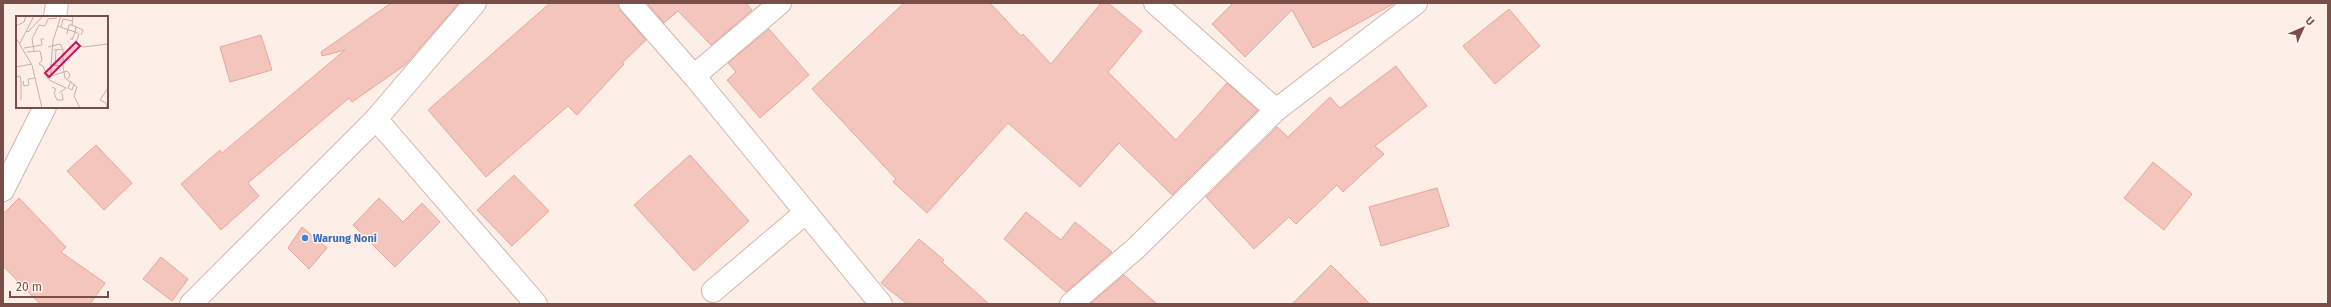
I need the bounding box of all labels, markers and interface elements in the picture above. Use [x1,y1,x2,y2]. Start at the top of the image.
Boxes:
north arrow [2283,8,2323,48]
text: U [2303,14,2317,28]
inset map [16,16,108,108]
place label: Warung Noni [313,232,377,245]
marker: Warung Noni [300,233,310,243]
scale bar [10,273,108,299]
text: 20 m [16,280,42,294]

